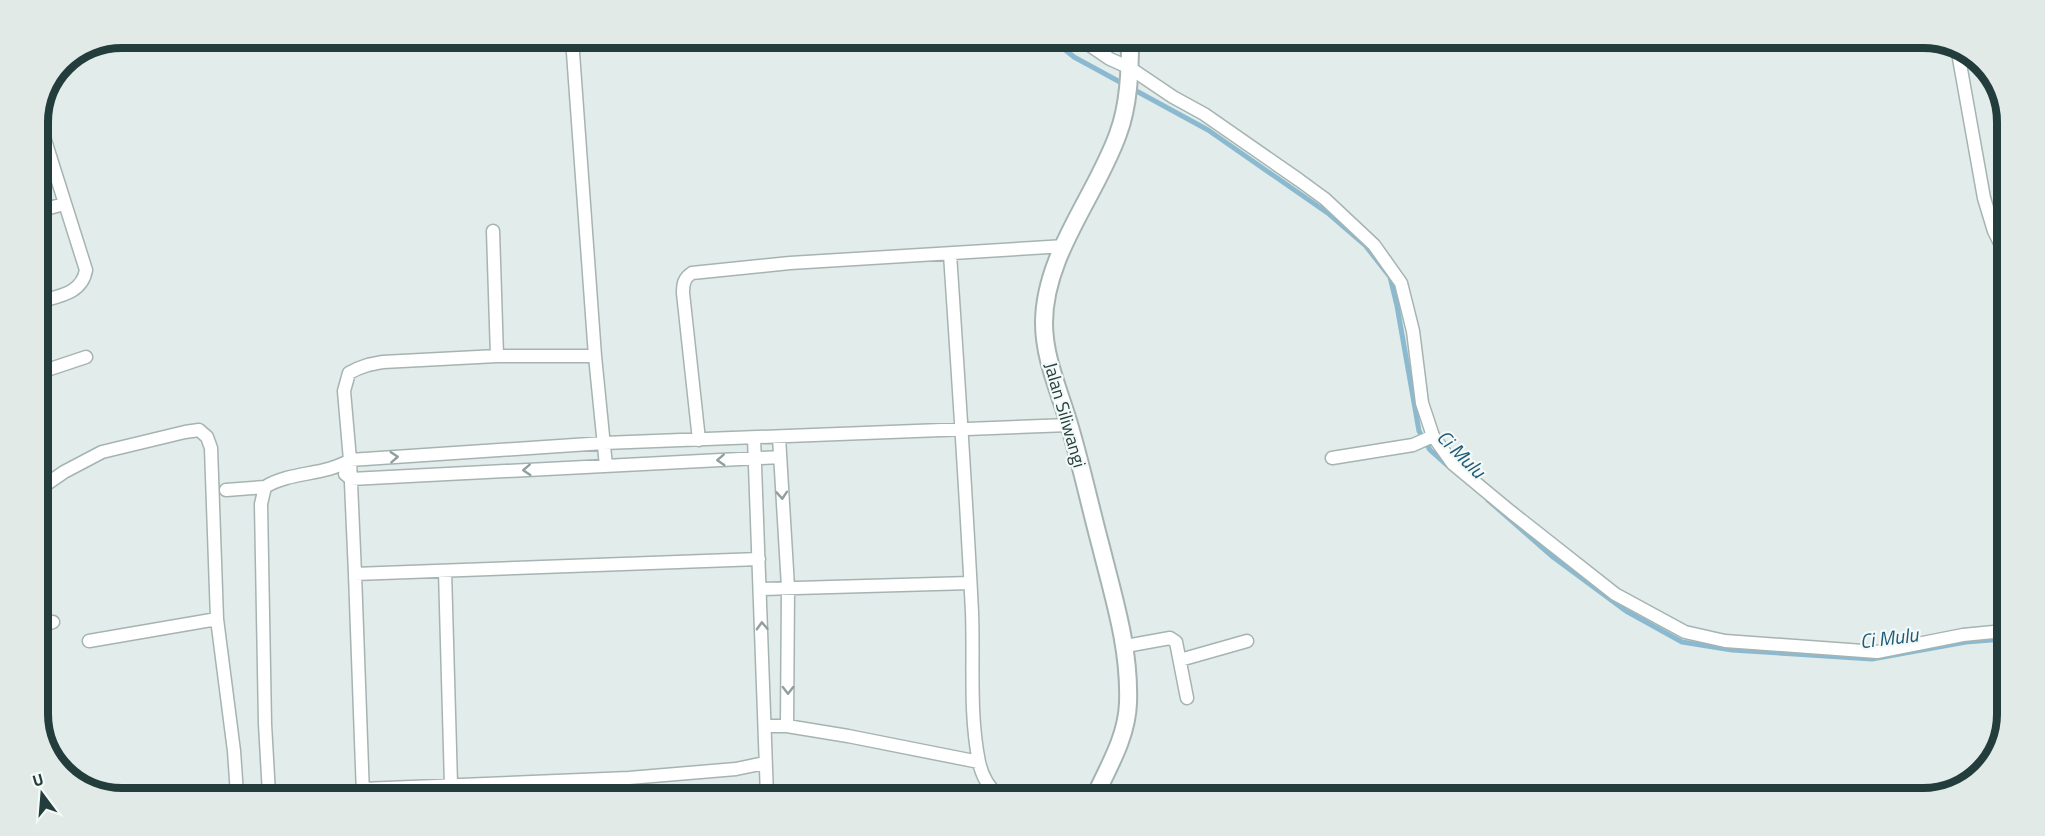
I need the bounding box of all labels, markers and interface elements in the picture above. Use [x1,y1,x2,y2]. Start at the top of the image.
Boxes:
street label: Jalan Siliwangi [1038,359,1093,471]
water label: Ci Mulu [1430,422,1494,486]
one-way arrow [389,450,398,463]
one-way arrow [717,454,726,467]
one-way arrow [522,464,531,477]
one-way arrow [776,491,789,500]
water label: Ci Mulu [1858,618,1921,656]
one-way arrow [755,621,768,630]
one-way arrow [781,686,794,695]
north arrow [12,764,72,824]
text: U [30,767,46,793]

